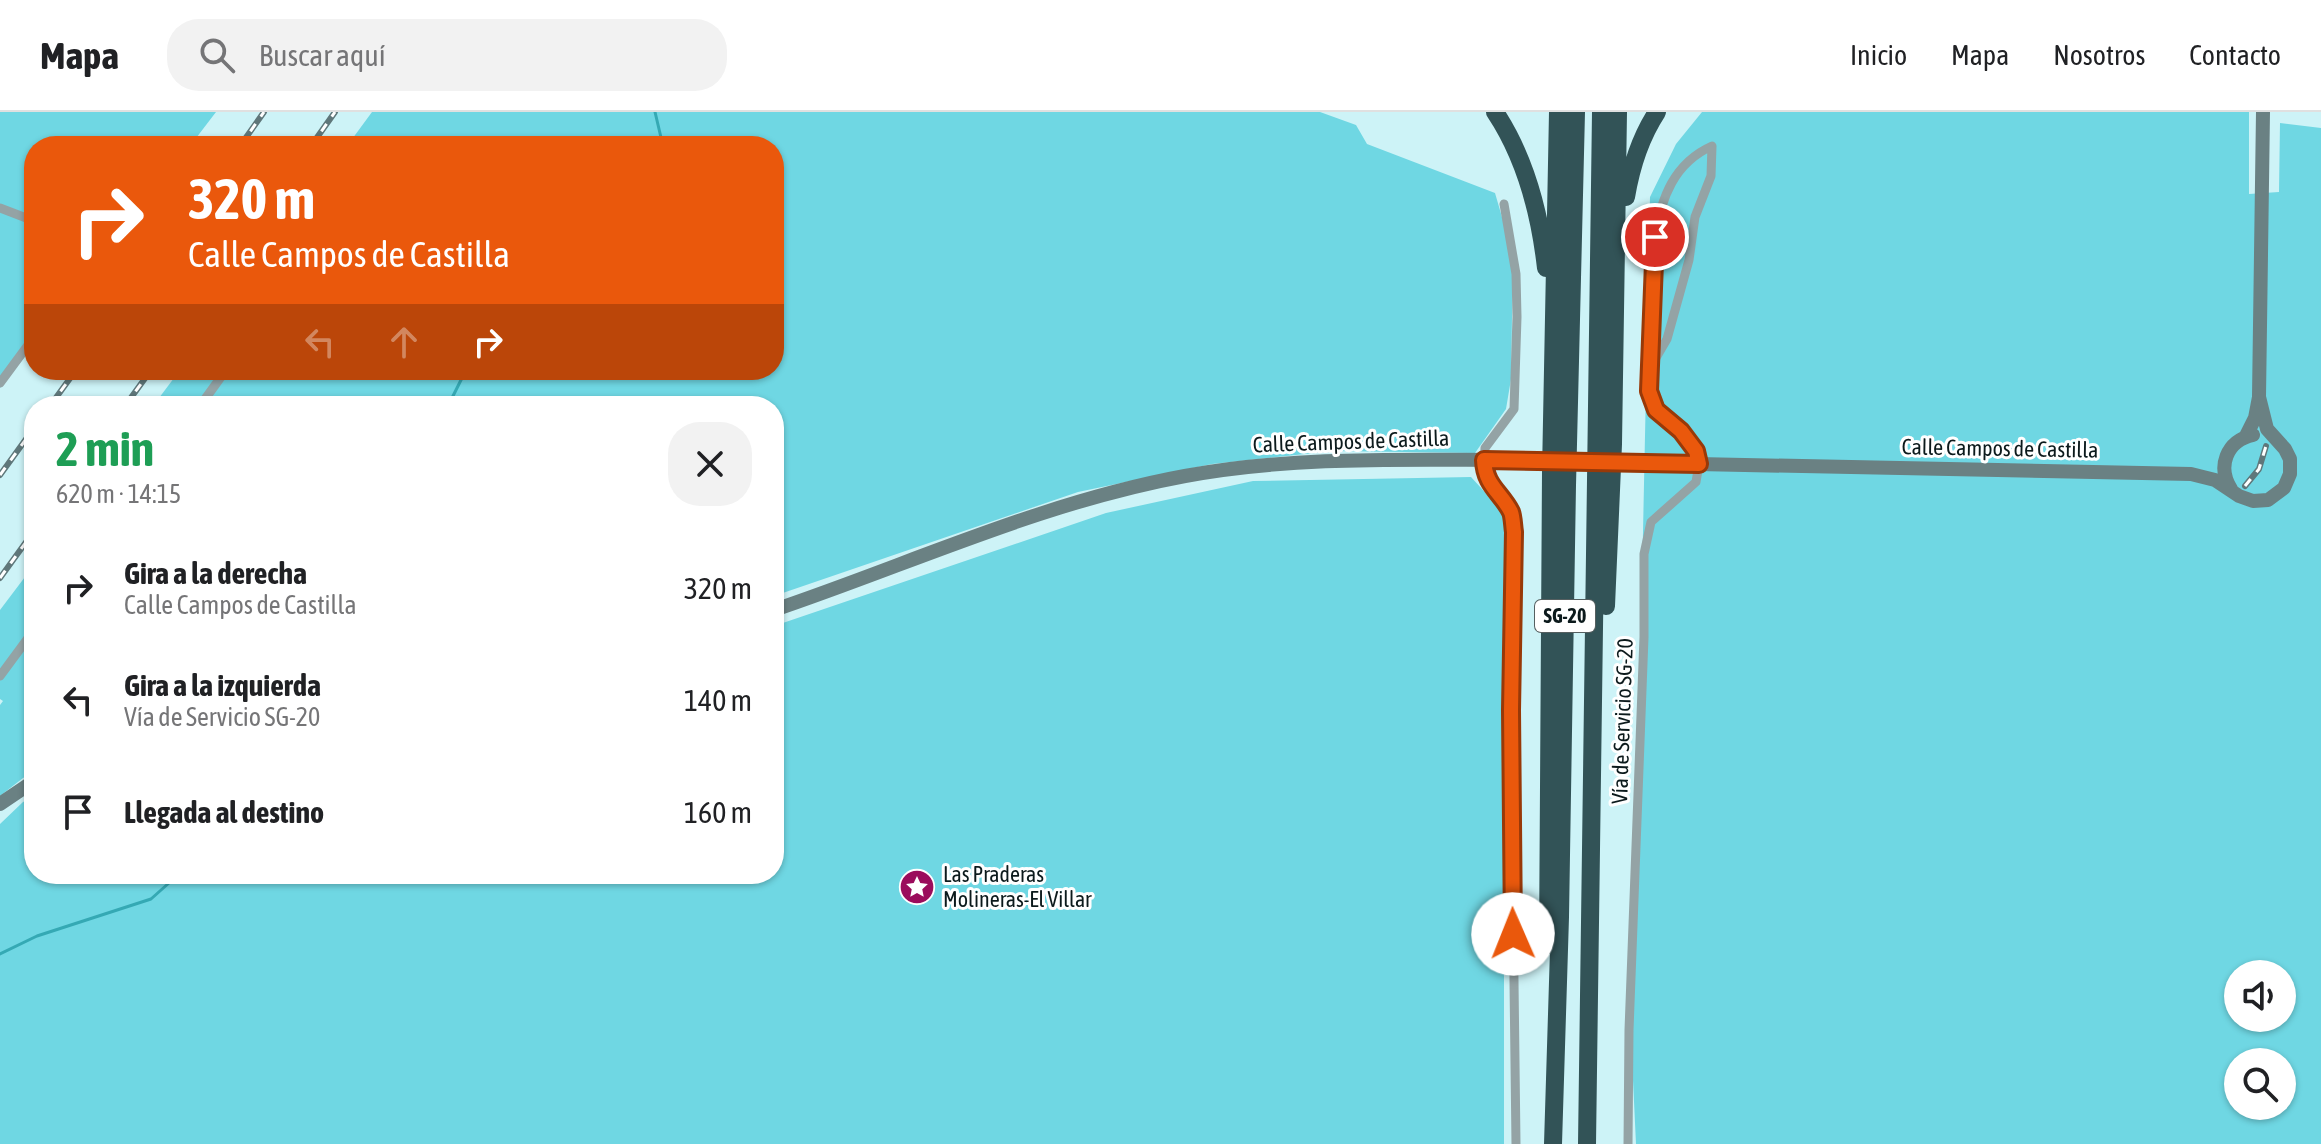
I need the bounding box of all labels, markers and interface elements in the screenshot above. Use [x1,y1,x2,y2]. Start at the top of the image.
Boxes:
search box [167,19,727,91]
icon: search [195,33,239,77]
text: Mapa [40,34,119,77]
text: Buscar aquí [259,38,386,72]
text: Inicio [1850,39,1907,71]
text: Mapa [1951,39,2009,71]
text: Nosotros [2053,39,2145,71]
text: Contacto [2189,39,2281,71]
text: 320 m [188,167,315,231]
icon: right [56,168,160,272]
pin [1621,203,1689,271]
icon: arrive [1633,215,1677,259]
text: Calle Campos de Castilla [188,233,510,275]
icon: left [298,320,342,364]
icon: ahead [382,320,426,364]
icon: right [466,320,510,364]
text: 2 min [56,421,154,476]
button: close [668,422,752,506]
street label: Calle Campos de Castilla [1252,425,1450,457]
street label: Calle Campos de Castilla [1901,433,2099,463]
text: 620 m · 14:15 [56,479,181,509]
text: Gira a la derecha [124,556,307,590]
icon: right [56,566,100,610]
text: 320 m [684,571,752,605]
text: Calle Campos de Castilla [124,590,356,620]
road number: SG-20 [1535,600,1595,632]
street label: Vía de Servicio SG-20 [1606,638,1638,804]
text: Gira a la izquierda [124,668,321,702]
icon: left [56,678,100,722]
text: 140 m [684,683,752,717]
text: Vía de Servicio SG-20 [124,702,320,732]
icon: arrive [56,790,100,834]
text: Llegada al destino [124,795,324,829]
text: 160 m [684,795,752,829]
place label: Las Praderas Molineras-El Villar [943,861,1092,912]
place icon: Las Praderas Molineras-El Villar [898,868,936,906]
position arrow [1471,892,1555,976]
map controls [2224,960,2296,1120]
button: sound [2224,960,2296,1032]
button: search [2224,1048,2296,1120]

